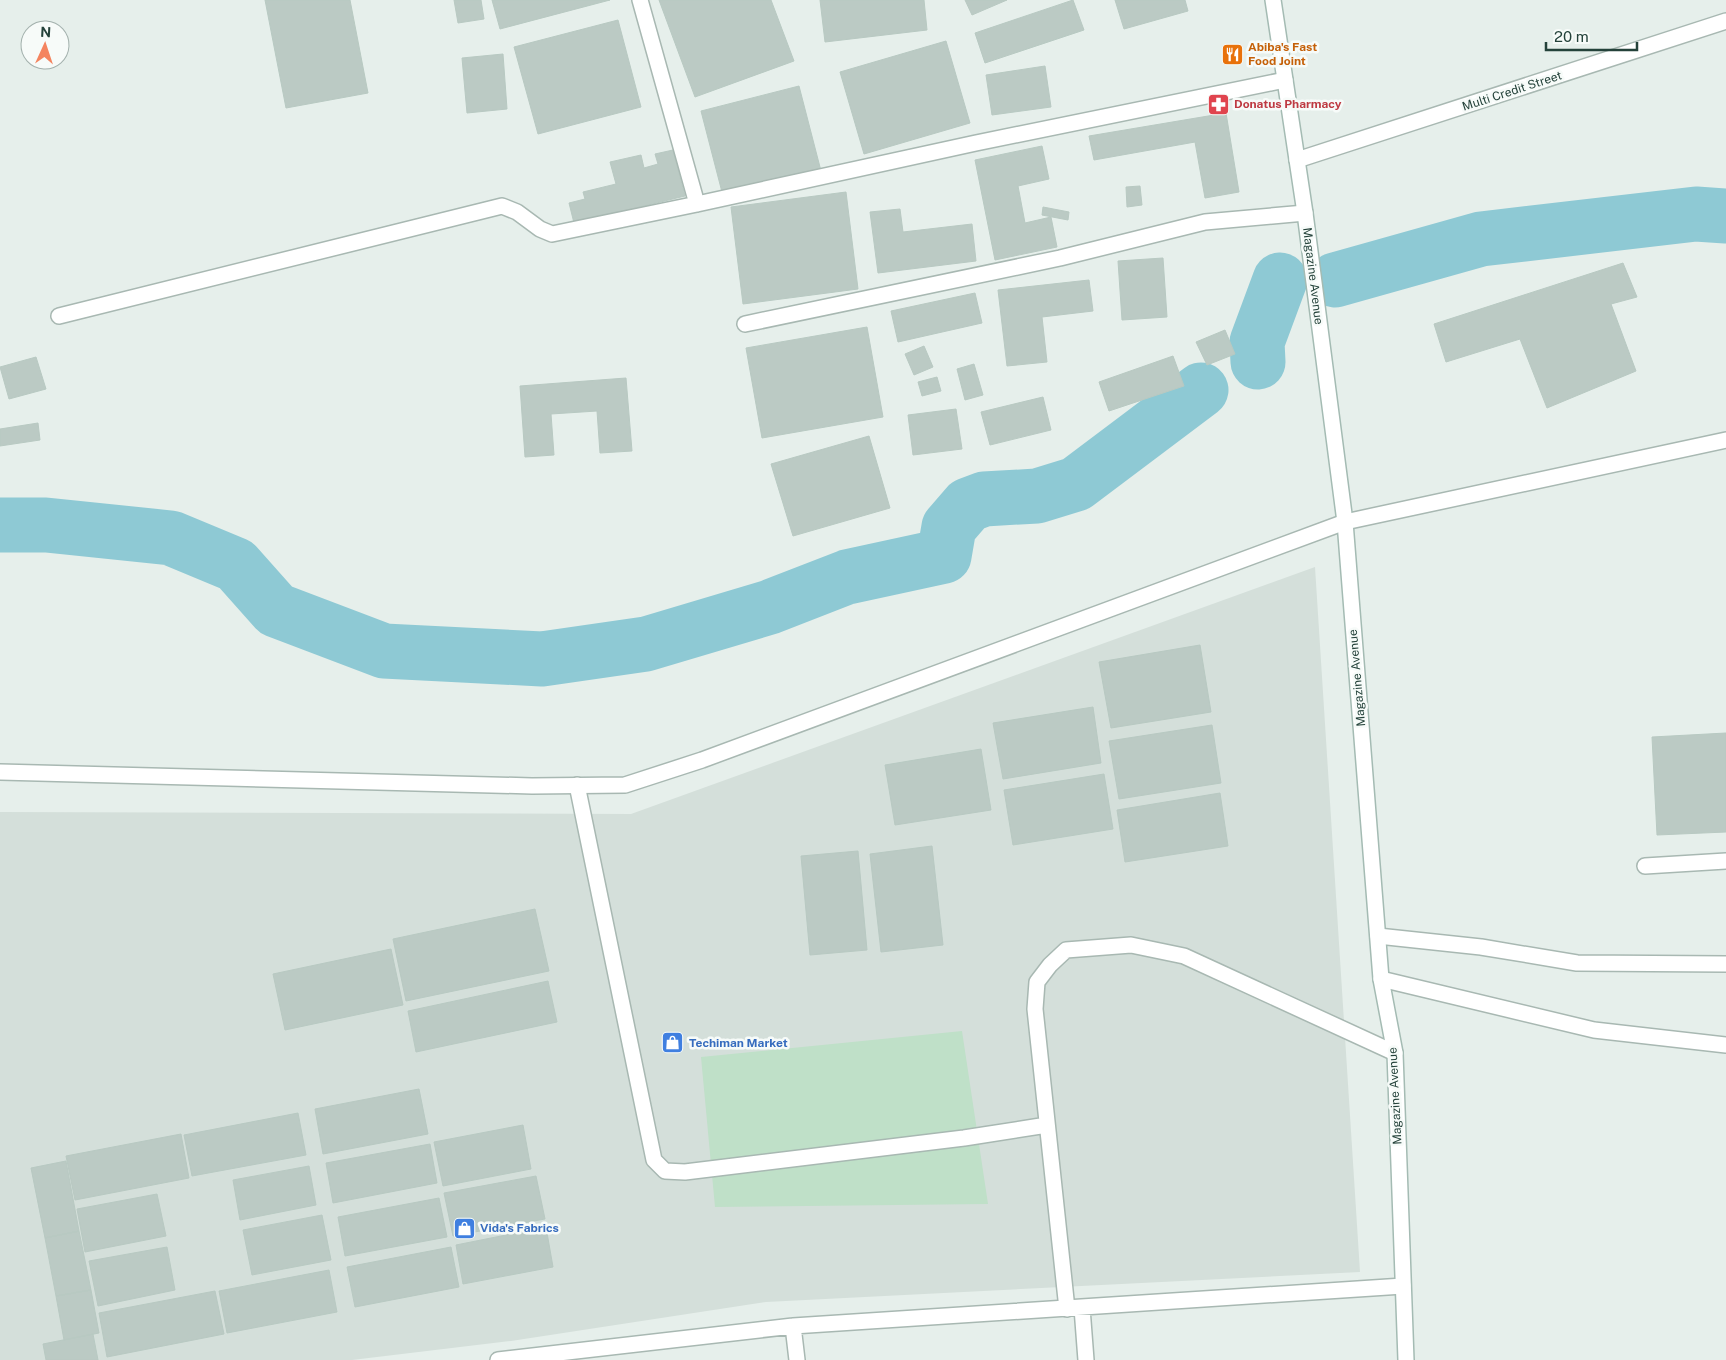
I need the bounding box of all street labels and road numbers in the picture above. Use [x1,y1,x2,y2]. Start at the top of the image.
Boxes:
street label: Multi Credit Street [1460,68,1564,114]
street label: Magazine Avenue [1300,227,1326,326]
street label: Magazine Avenue [1346,629,1368,727]
street label: Magazine Avenue [1385,1047,1405,1145]

